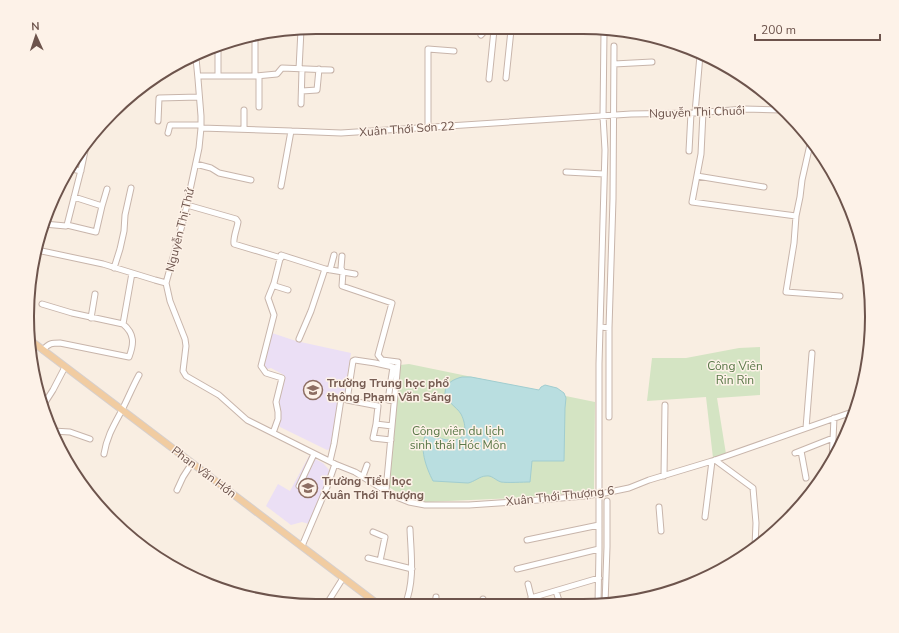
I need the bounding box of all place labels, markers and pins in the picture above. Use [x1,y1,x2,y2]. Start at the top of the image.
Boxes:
place label: Trường Trung học phổ thông Phạm Văn Sáng [327,375,451,405]
school or university icon: Trường Trung học phổ thông Phạm Văn Sáng [302,379,324,401]
place label: Trường Tiểu học Xuân Thới Thượng [321,473,424,503]
school or university icon: Trường Tiểu học Xuân Thới Thượng [297,477,319,499]

